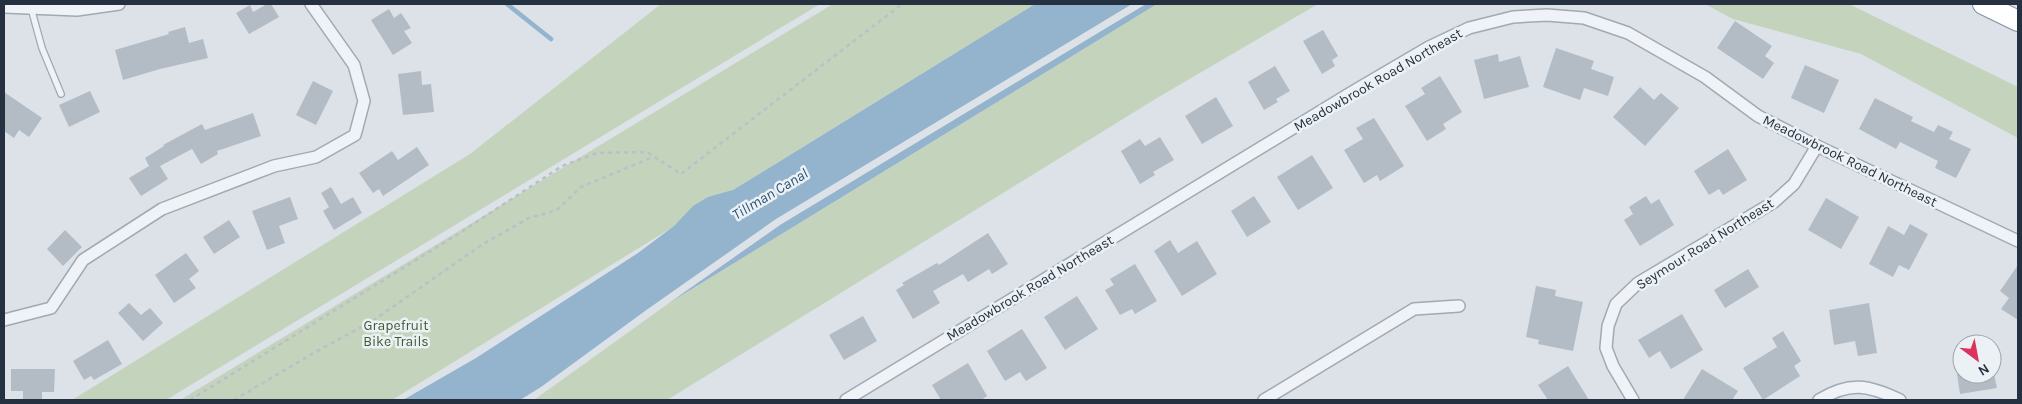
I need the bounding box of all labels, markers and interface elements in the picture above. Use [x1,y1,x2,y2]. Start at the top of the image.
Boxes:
street label: Meadowbrook Road Northeast [1291,25,1465,135]
street label: Meadowbrook Road Northeast [1760,111,1940,211]
water label: Tillman Canal [729,164,811,224]
street label: Seymour Road Northeast [1633,195,1777,293]
street label: Meadowbrook Road Northeast [943,231,1117,345]
park label: Grapefruit Bike Trails [363,317,429,350]
north arrow [1952,334,2002,384]
text: N [1975,360,1992,379]

